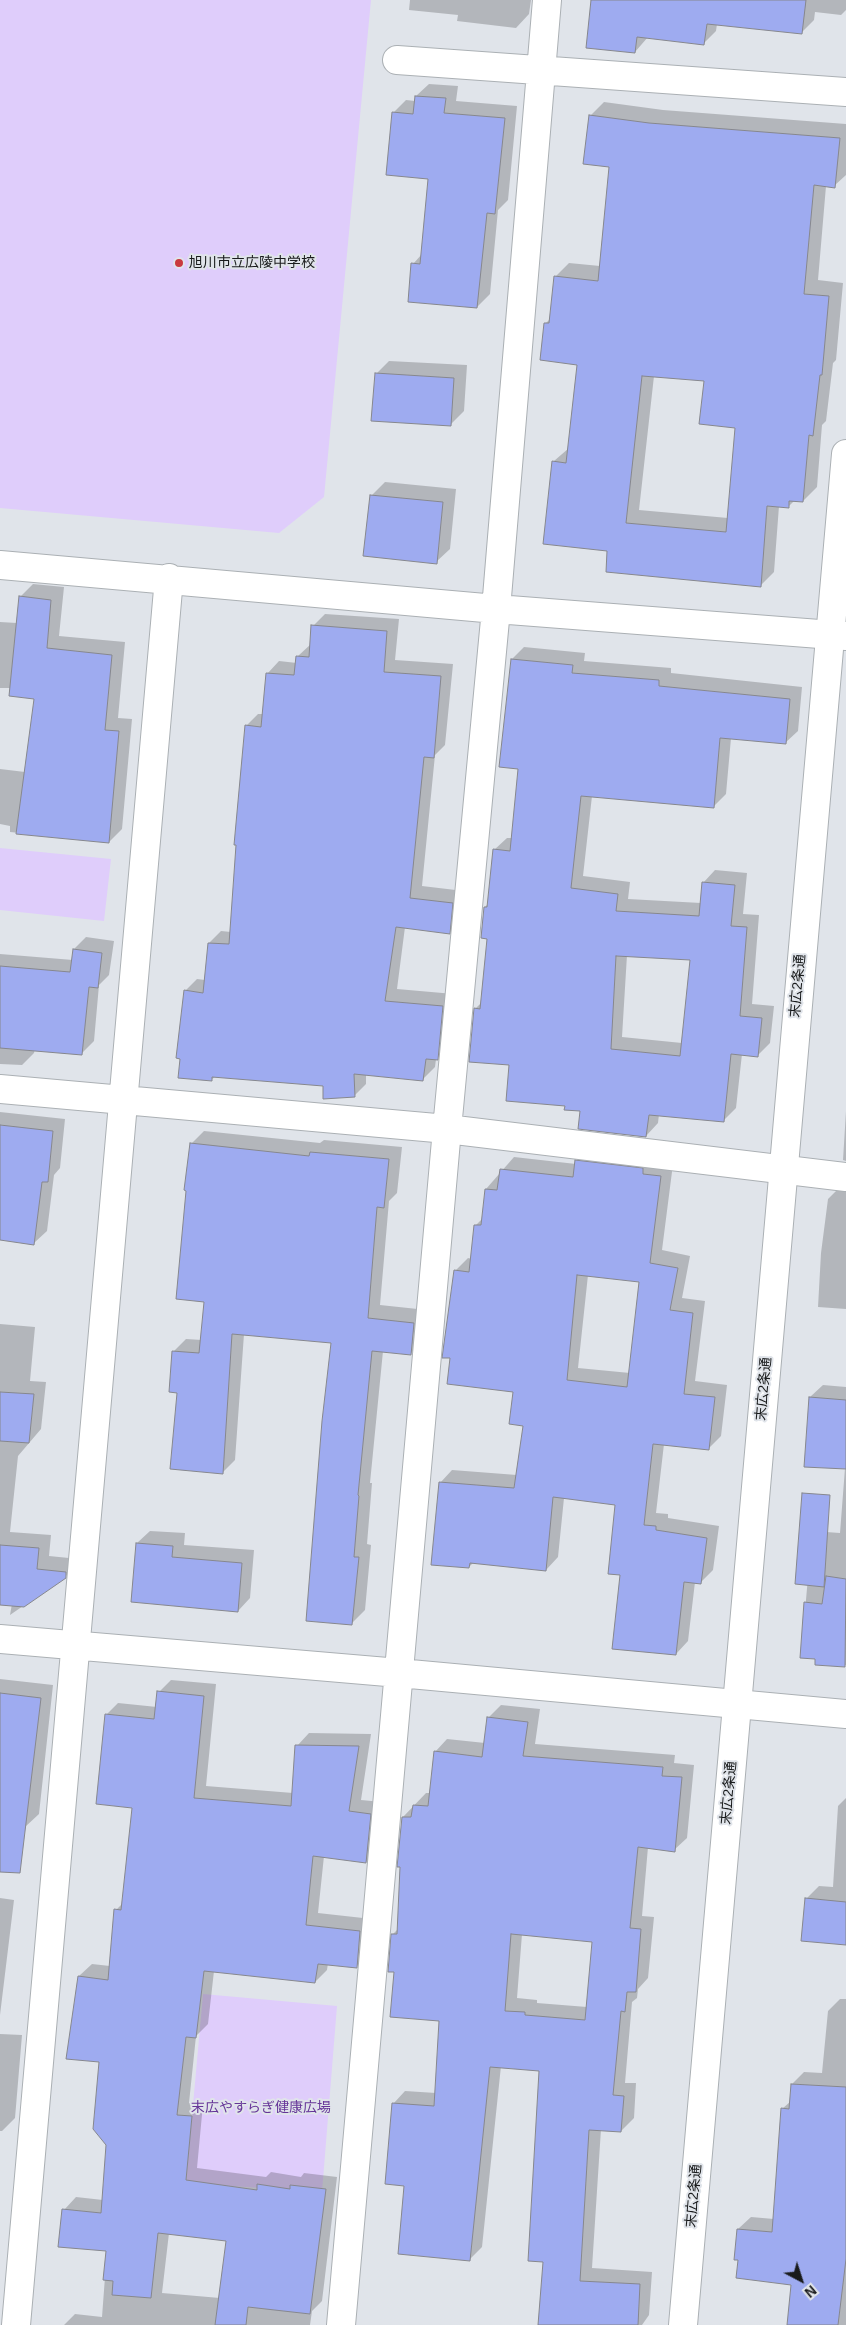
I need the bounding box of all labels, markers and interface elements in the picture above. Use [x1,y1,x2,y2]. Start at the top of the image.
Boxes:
place label: 旭川市立広陵中学校 [189,255,315,271]
marker: 旭川市立広陵中学校 [173,257,185,269]
street label: 末広2条通 [787,953,809,1019]
street label: 末広2条通 [753,1356,775,1422]
street label: 末広2条通 [718,1760,740,1826]
park label: 末広やすらぎ健康広場 [191,2100,331,2116]
street label: 末広2条通 [683,2163,705,2229]
north arrow [776,2255,826,2305]
text: N [802,2282,820,2301]

